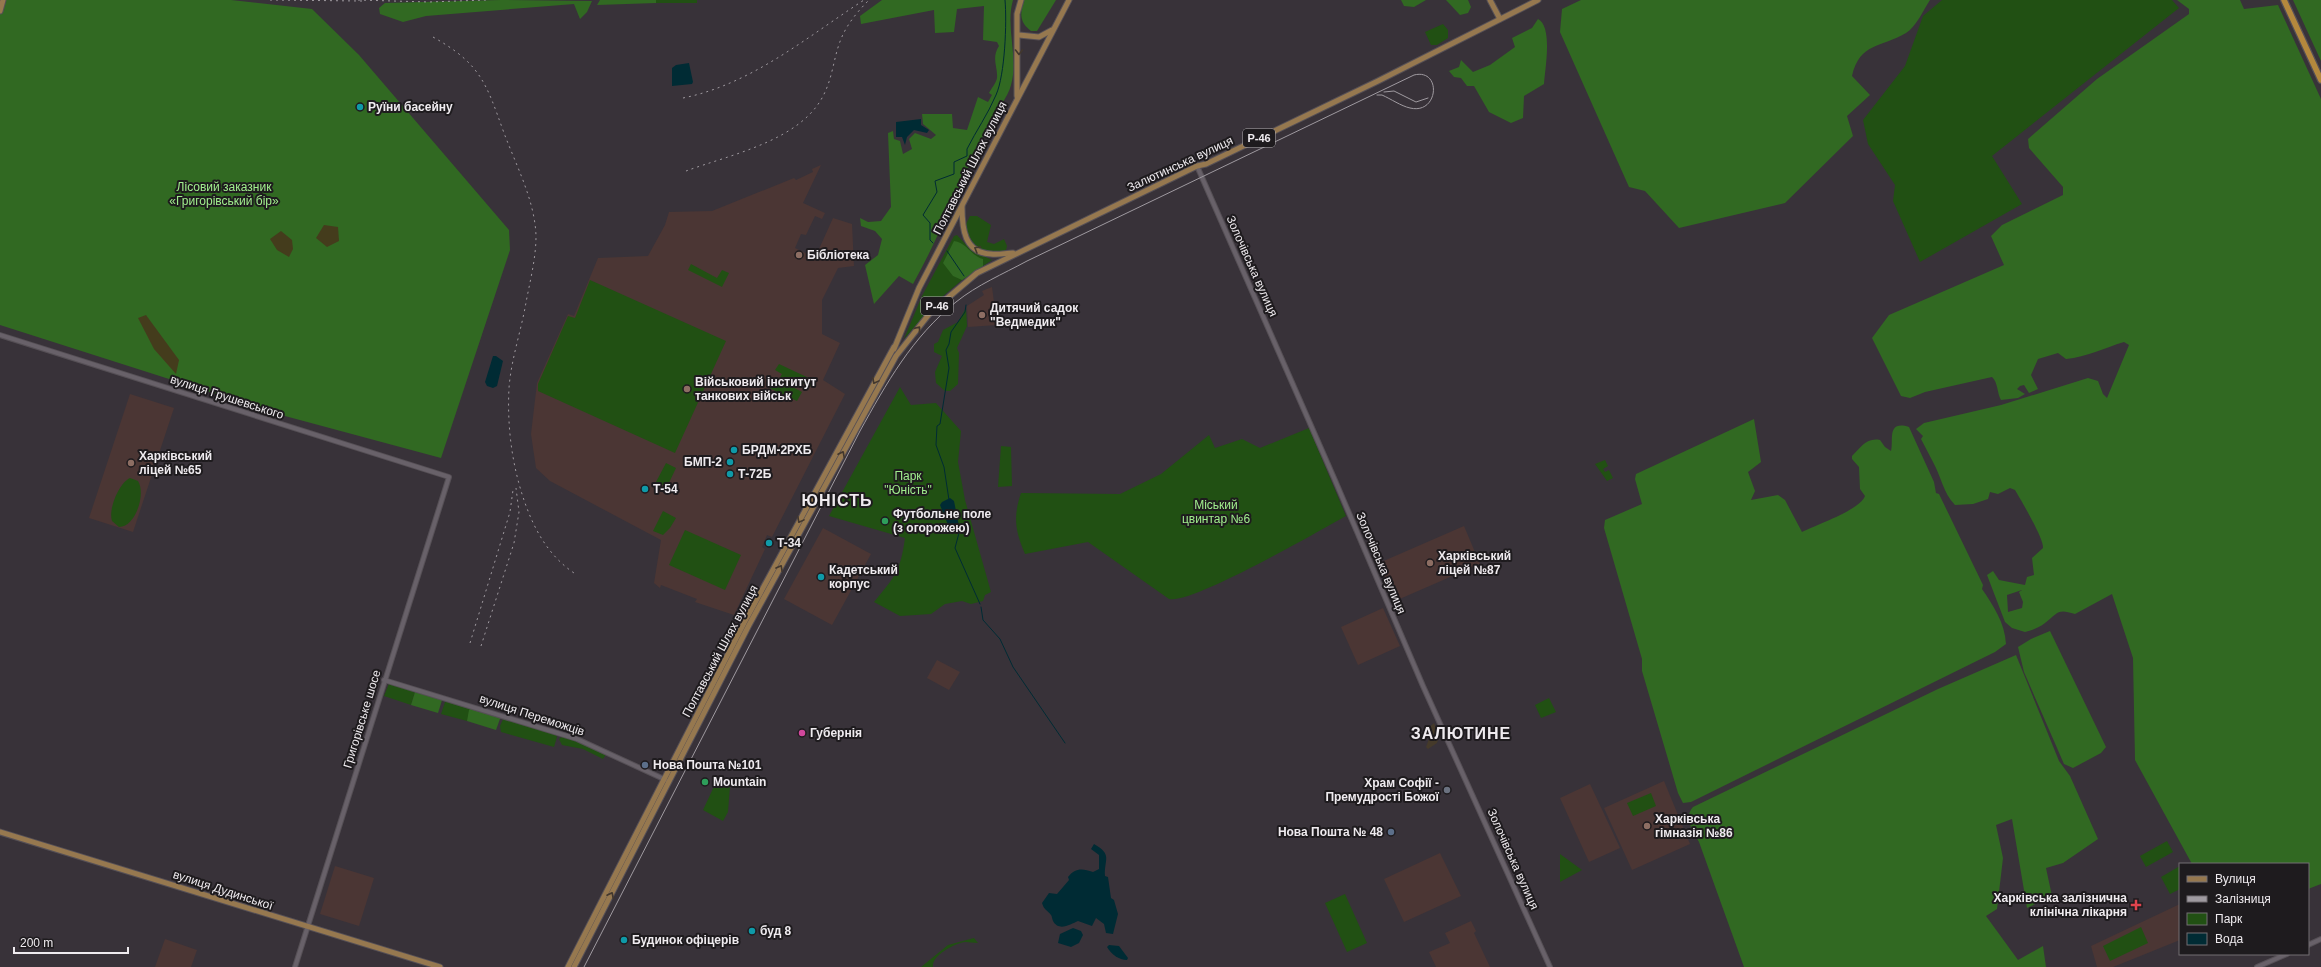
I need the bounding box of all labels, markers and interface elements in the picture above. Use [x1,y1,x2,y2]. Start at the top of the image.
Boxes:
one-way arrow [1015,49,1023,55]
street label: Полтавський Шлях вулиця [930,99,1010,237]
place label: Руїни басейну [368,100,453,114]
marker: Руїни басейну [355,102,365,112]
road number: Р-46 [1243,129,1275,147]
street label: Залютинська вулиця [1125,133,1235,195]
park label: Лісовий заказник «Григорівський бір» [169,180,279,208]
street label: Золочівська вулиця [1223,213,1281,319]
one-way arrow [974,247,981,254]
place label: Бібліотека [807,248,870,262]
marker: Бібліотека [794,250,804,260]
road number: Р-46 [921,297,953,315]
place label: Дитячий садок "Ведмедик" [990,301,1079,329]
marker: Дитячий садок "Ведмедик" [977,310,987,320]
one-way arrow [913,326,920,333]
street label: вулиця Грушевського [169,372,286,422]
place label: Військовий інститут танкових військ [695,375,817,403]
one-way arrow [872,377,880,384]
marker: Військовий інститут танкових військ [682,384,692,394]
place label: БРДМ-2РХБ [742,443,812,457]
marker: БРДМ-2РХБ [729,445,739,455]
place label: Харківський ліцей №65 [139,449,212,477]
one-way arrow [837,451,845,458]
place label: БМП-2 [684,455,722,469]
marker: БМП-2 [725,457,735,467]
marker: Харківський ліцей №65 [126,458,136,468]
place label: Т-72Б [738,467,772,481]
marker: Т-72Б [725,469,735,479]
park label: Парк "Юність" [884,469,932,497]
place label: Т-54 [653,482,678,496]
marker: Т-54 [640,484,650,494]
district label: ЮНІСТЬ [802,492,872,509]
park label: Міський цвинтар №6 [1182,498,1250,526]
place label: Футбольне поле (з огорожею) [893,507,991,535]
street label: Золочівська вулиця [1353,510,1409,616]
one-way arrow [797,516,805,523]
marker: Футбольне поле (з огорожею) [880,516,890,526]
place label: T-34 [777,536,801,550]
marker: T-34 [764,538,774,548]
place label: Харківський ліцей №87 [1438,549,1511,577]
marker: Харківський ліцей №87 [1425,558,1435,568]
place label: Кадетський корпус [829,563,898,591]
one-way arrow [776,565,783,573]
marker: Кадетський корпус [816,572,826,582]
street label: Полтавський Шлях вулиця [679,583,761,719]
street label: Григорівське шосе [340,668,384,770]
street label: вулиця Переможців [478,691,586,739]
district label: ЗАЛЮТИНЕ [1411,725,1511,742]
place label: Губернія [810,726,862,740]
marker: Губернія [797,728,807,738]
place label: Нова Пошта №101 [653,758,762,772]
marker: Нова Пошта №101 [640,760,650,770]
place label: Mountain [713,775,766,789]
place label: Храм Софії - Премудрості Божої [1325,776,1440,804]
marker: Mountain [700,777,710,787]
marker: Храм Софії - Премудрості Божої [1442,785,1452,795]
street label: Золочівська вулиця [1484,806,1542,912]
place label: Харківська гімназія №86 [1655,812,1733,840]
marker: Харківська гімназія №86 [1642,821,1652,831]
place label: Нова Пошта № 48 [1278,825,1383,839]
marker: Нова Пошта № 48 [1386,827,1396,837]
legend [2179,863,2309,955]
street label: вулиця Дудинської [171,867,275,913]
text: Вулиця [2215,872,2256,886]
place label: Харківська залізнична клінічна лікарня [1994,891,2127,919]
one-way arrow [606,892,614,899]
text: Залізниця [2215,892,2271,906]
marker: Харківська залізнична клінічна лікарня [2130,899,2142,911]
text: Парк [2215,912,2243,926]
place label: буд 8 [760,924,792,938]
marker: буд 8 [747,926,757,936]
scale bar [14,929,128,955]
text: Вода [2215,932,2243,946]
place label: Будинок офіцерів [632,933,739,947]
marker: Будинок офіцерів [619,935,629,945]
text: 200 m [20,936,53,950]

